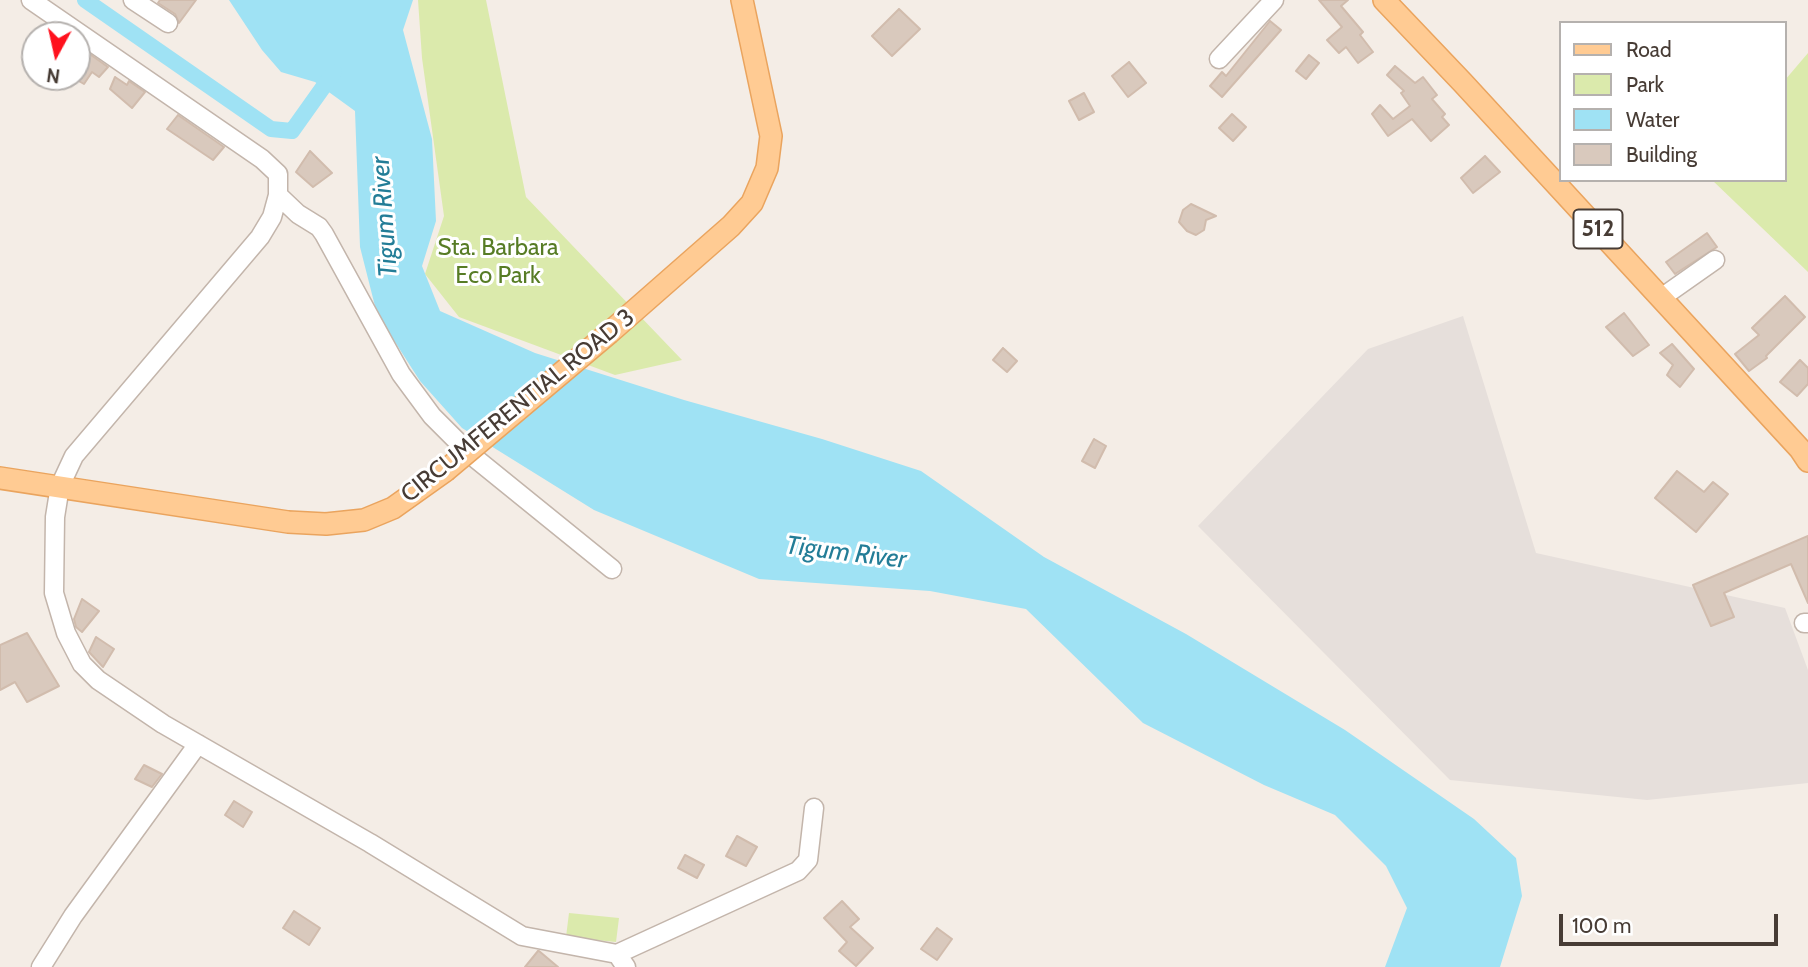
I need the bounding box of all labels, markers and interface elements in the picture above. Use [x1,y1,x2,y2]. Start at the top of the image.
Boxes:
north arrow [21,21,91,91]
legend [1560,21,1787,182]
text: Road [1626,37,1672,62]
text: N [45,63,62,88]
text: Park [1626,72,1664,97]
text: Water [1626,107,1679,132]
text: Building [1626,142,1697,167]
water label: Tigum River [365,156,405,278]
road number: 512 [1574,210,1622,248]
park label: Sta. Barbara Eco Park [438,234,558,290]
street label: CIRCUMFERENTIAL ROAD 3 [396,303,640,509]
water label: Tigum River [784,530,908,576]
scale bar [1563,900,1782,944]
text: 100 m [1572,913,1631,938]

